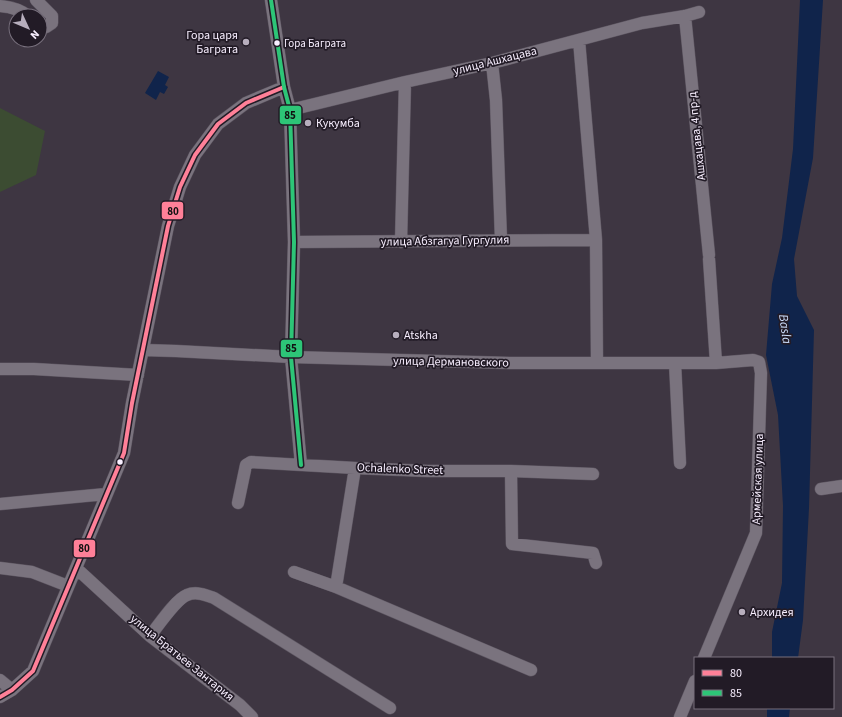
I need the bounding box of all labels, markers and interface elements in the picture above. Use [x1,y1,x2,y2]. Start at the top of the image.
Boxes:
north arrow [8,8,48,48]
text: N [27,27,43,42]
place label: Гора царя Баграта [186,27,238,58]
place label: Гора Баграта [284,36,346,51]
marker: Гора царя Баграта [241,37,251,47]
marker: Гора Баграта [272,38,282,48]
street label: улица Ашхацава [451,42,539,80]
street label: Ашхацава, 4 пр-д [684,90,710,181]
line badge: 85 [279,105,302,125]
text: 85 [284,108,296,123]
place label: Кукумба [316,115,360,132]
marker: Кукумба [303,118,313,128]
line badge: 80 [161,201,184,220]
text: 80 [167,204,179,219]
street label: улица Абзгагуа Гургулия [381,231,509,251]
water label: Basla [774,313,796,345]
place label: Atskha [404,327,438,344]
marker: Atskha [391,330,401,340]
line badge: 85 [280,339,303,358]
text: 85 [285,341,297,356]
street label: улица Дермановского [393,352,509,372]
street label: Армейская улица [748,433,768,525]
unlabelled marker [115,457,125,467]
street label: Ochalenko Street [357,459,443,479]
line badge: 80 [73,539,96,558]
text: 80 [78,541,90,556]
place label: Архидея [750,604,794,621]
marker: Архидея [737,607,747,617]
street label: улица Братьев Зантария [126,611,238,705]
legend [694,657,834,709]
text: 80 [730,665,742,682]
text: 85 [730,685,742,702]

